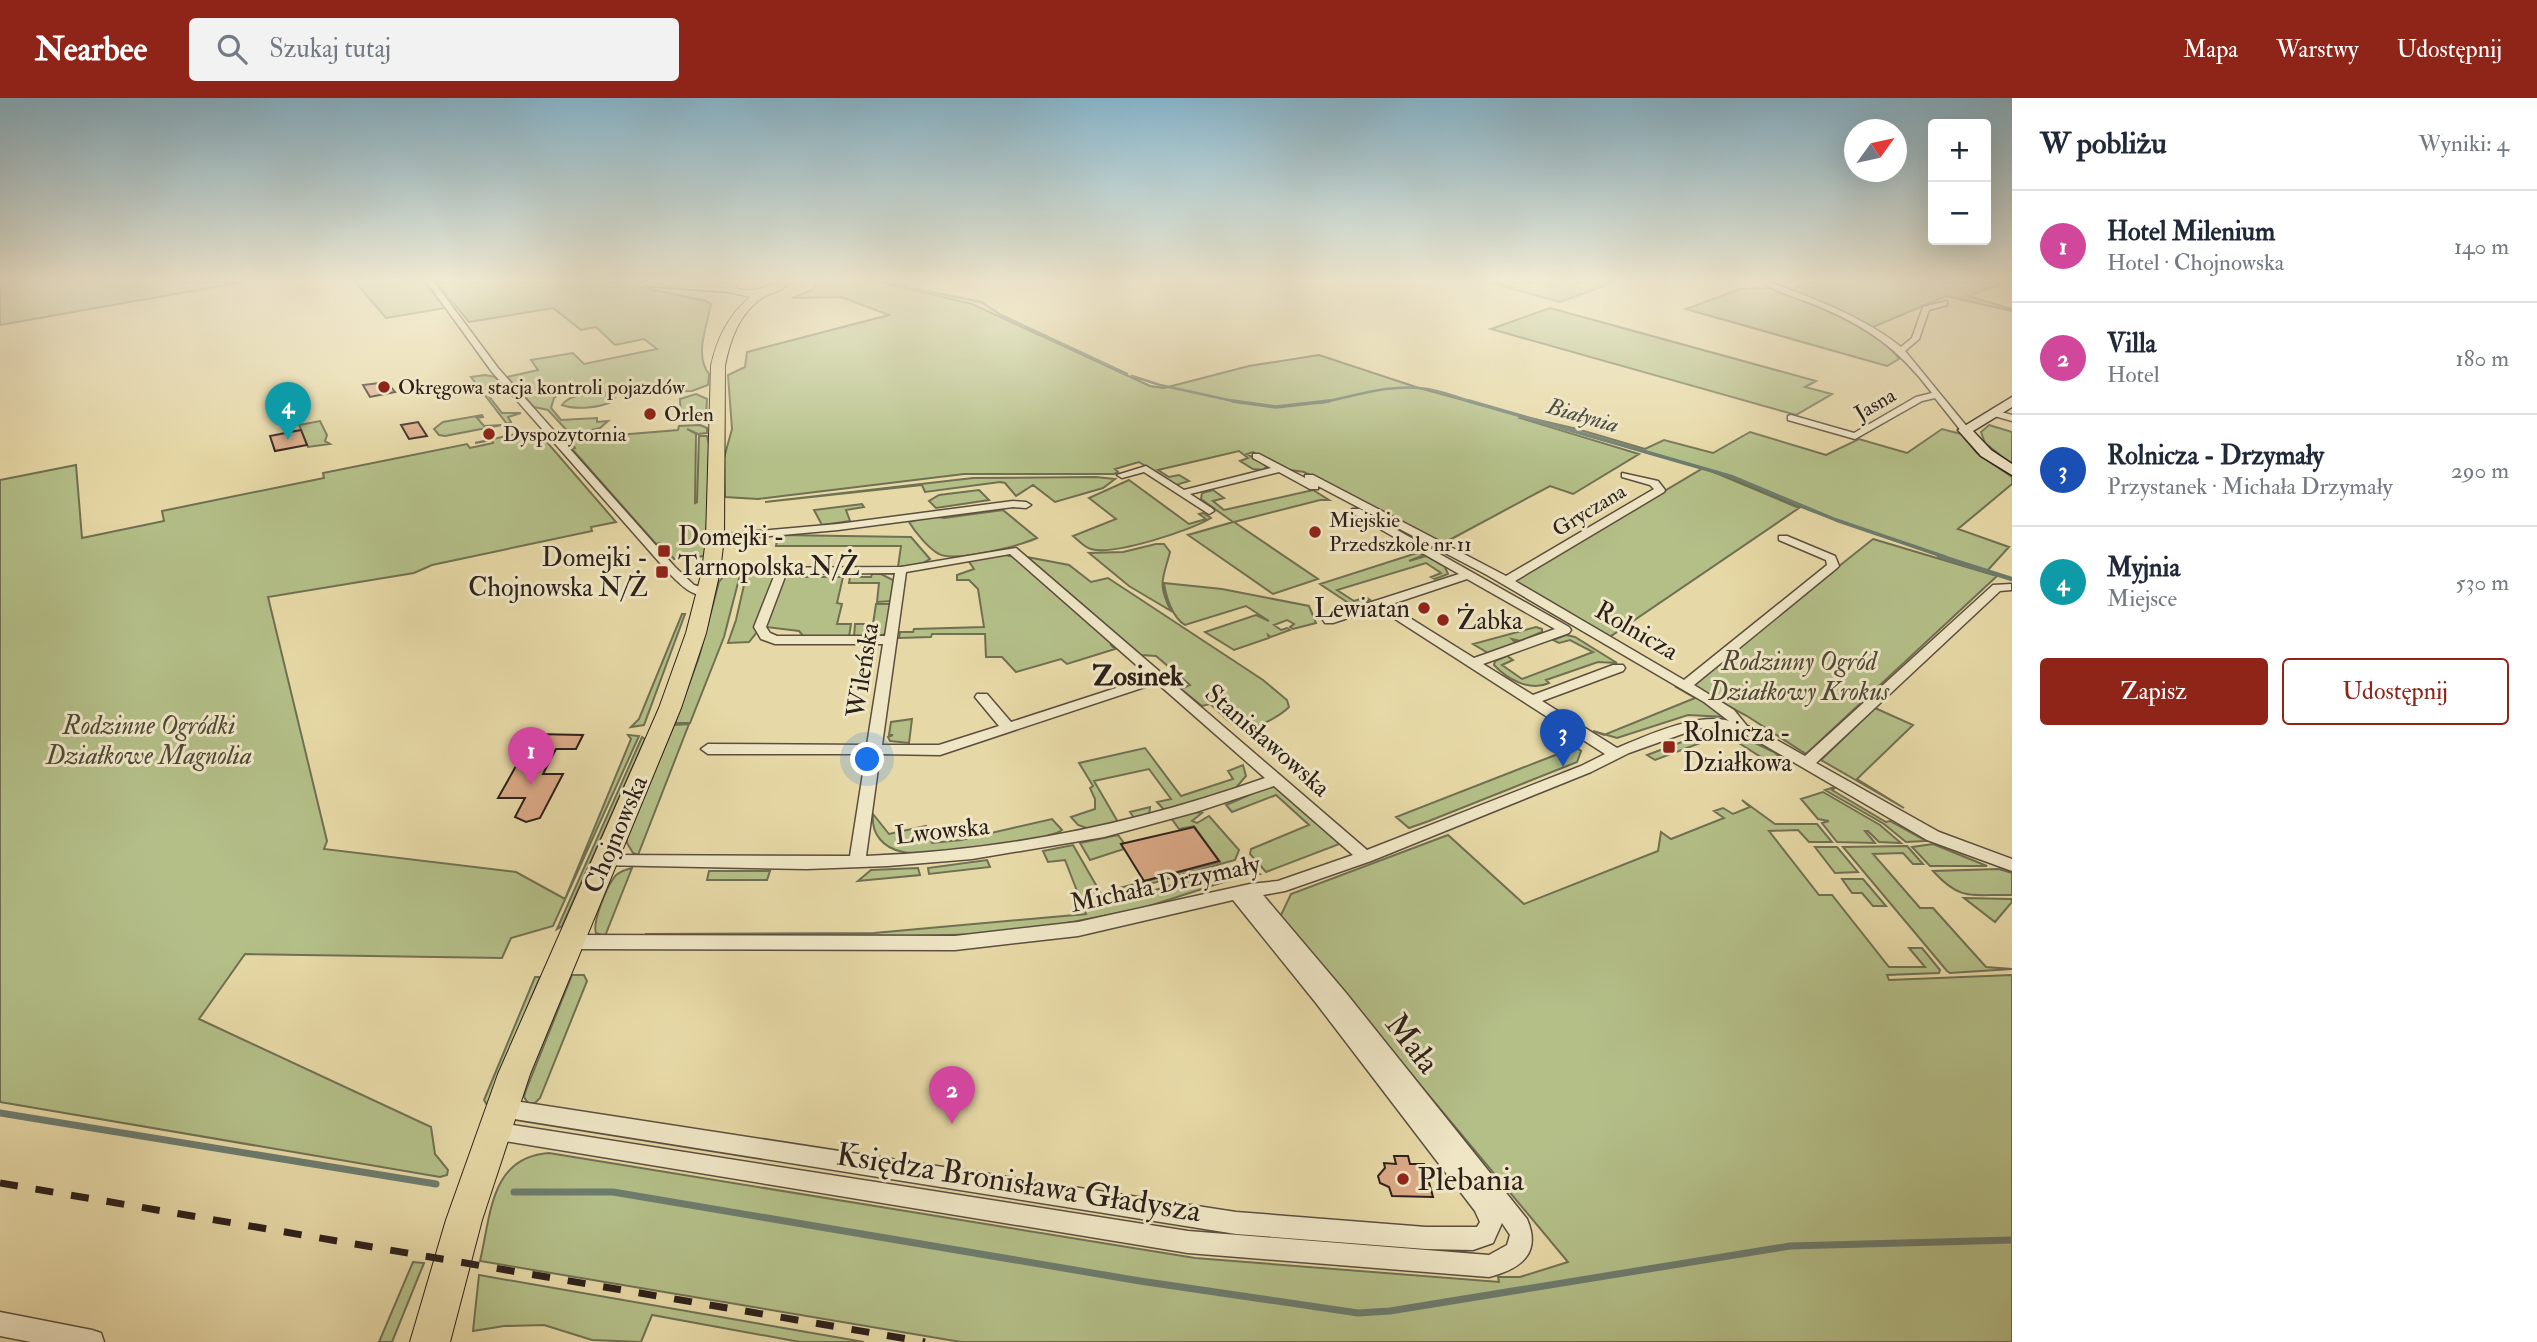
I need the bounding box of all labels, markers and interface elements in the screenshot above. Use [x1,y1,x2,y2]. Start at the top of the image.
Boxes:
search box [189,18,679,81]
text: Nearbee [35,29,147,70]
icon: search [213,30,251,68]
text: Szukaj tutaj [269,33,391,65]
text: Mapa [2183,34,2238,65]
text: Warstwy [2276,34,2359,65]
text: Udostępnij [2397,34,2502,65]
north arrow [1844,119,1907,182]
map controls [1928,119,1991,245]
button: + [1928,119,1991,182]
text: W pobliżu [2040,125,2167,162]
text: Wyniki: 4 [2418,129,2509,158]
button: − [1928,182,1991,245]
text: Hotel Milenium [2107,216,2275,248]
text: 1 [2059,232,2067,261]
text: 140 m [2454,232,2509,261]
text: Hotel · Chojnowska [2107,248,2284,277]
text: Villa [2107,328,2156,360]
text: 2 [2057,344,2069,373]
text: 180 m [2456,344,2509,373]
text: Hotel [2107,360,2160,389]
place label: Okręgowa stacja kontroli pojazdów [398,374,686,401]
marker: Okręgowa stacja kontroli pojazdów [376,379,392,395]
pin: 4 [265,382,311,440]
street label: Jasna [1849,382,1901,427]
water label: Białynia [1543,391,1622,440]
place label: Orlen [664,401,714,428]
marker: Orlen [642,406,658,422]
place label: Dyspozytornia [503,421,627,448]
marker: Dyspozytornia [481,426,497,442]
text: Rolnicza - Drzymały [2107,440,2324,472]
text: 3 [2059,456,2067,485]
text: 290 m [2451,456,2509,485]
text: Przystanek · Michała Drzymały [2107,472,2393,501]
street label: Gryczana [1547,478,1631,543]
place label: Miejskie Przedszkole nr 11 [1329,507,1472,558]
place label: Domejki - Tarnopolska N/Ż [678,521,860,584]
marker: Miejskie Przedszkole nr 11 [1307,524,1323,540]
place label: Domejki - Chojnowska N/Ż [468,542,648,604]
marker: Domejki - Tarnopolska N/Ż [656,543,672,559]
text: Myjnia [2107,552,2180,584]
marker: Domejki - Chojnowska N/Ż [654,564,670,580]
text: 4 [2057,568,2069,597]
text: 530 m [2456,568,2509,597]
text: Miejsce [2107,584,2177,613]
place label: Lewiatan [1314,593,1410,625]
street label: Rolnicza [1589,594,1684,668]
marker: Lewiatan [1416,600,1432,616]
place label: Żabka [1457,603,1523,637]
marker: Żabka [1435,612,1451,628]
street label: Wileńska [840,620,886,721]
park label: Rodzinny Ogród Działkowy Krokus [1708,646,1890,708]
button: Zapisz [2040,658,2268,725]
button: Udostępnij [2282,658,2509,725]
district label: Zosinek [1092,659,1184,694]
street label: Stanisławowska [1198,678,1337,804]
pin: 3 [1540,709,1586,767]
park label: Rodzinne Ogródki Działkowe Magnolia [45,710,252,772]
place label: Rolnicza - Działkowa [1683,717,1792,779]
pin: 1 [508,727,554,785]
marker: Rolnicza - Działkowa [1661,739,1677,755]
your location [850,742,884,776]
street label: Chojnowska [577,770,655,898]
street label: Lwowska [893,810,991,852]
street label: Michała Drzymały [1067,848,1264,920]
street label: Mała [1376,1006,1449,1082]
pin: 2 [929,1066,975,1124]
street label: Księdza Bronisława Gładysza [834,1134,1205,1232]
place label: Plebania [1417,1160,1525,1200]
marker: Plebania [1395,1171,1411,1187]

